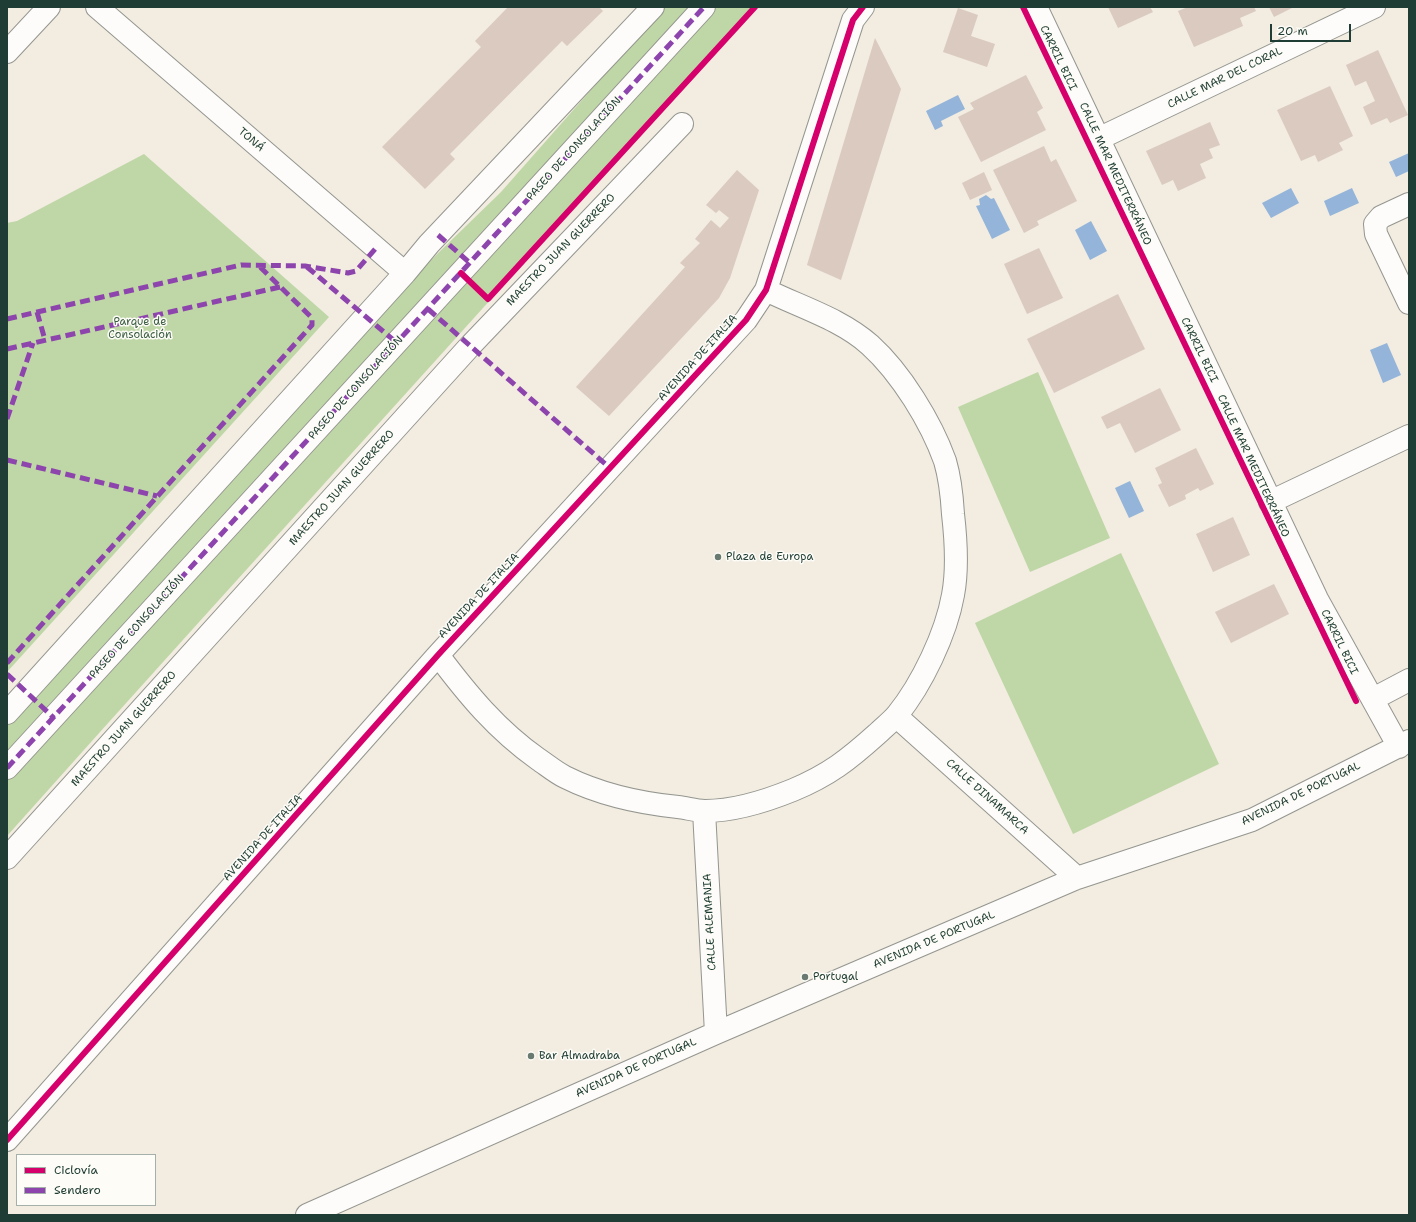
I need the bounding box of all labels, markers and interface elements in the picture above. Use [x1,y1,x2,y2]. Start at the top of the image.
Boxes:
scale bar [1272,16,1353,42]
street label: CARRIL BICI [1037,23,1079,93]
text: 20 m [1277,23,1308,39]
street label: CALLE MAR DEL CORAL [1166,44,1284,112]
street label: PASEO DE CONSOLACIÓN [524,94,624,204]
street label: CALLE MAR MEDITERRÁNEO [1076,100,1154,248]
street label: TONÁ [235,125,267,155]
street label: MAESTRO JUAN GUERRERO [504,191,618,309]
street label: AVENIDA DE ITALIA [656,312,740,404]
park label: Parque de Consolación [108,315,172,341]
street label: CARRIL BICI [1178,315,1220,385]
street label: PASEO DE CONSOLACIÓN [306,333,406,443]
street label: CALLE MAR MEDITERRÁNEO [1214,392,1292,540]
street label: MAESTRO JUAN GUERRERO [287,427,397,549]
street label: AVENIDA DE ITALIA [436,550,522,642]
place label: Plaza de Europa [726,550,813,564]
marker: Plaza de Europa [713,552,723,562]
street label: PASEO DE CONSOLACIÓN [87,572,187,682]
street label: CARRIL BICI [1318,607,1360,677]
street label: MAESTRO JUAN GUERRERO [69,668,179,790]
street label: CALLE DINAMARCA [943,756,1031,838]
street label: AVENIDA DE PORTUGAL [1239,759,1363,829]
street label: AVENIDA DE ITALIA [221,792,305,884]
street label: CALLE ALEMANIA [701,873,719,971]
street label: AVENIDA DE PORTUGAL [871,908,997,972]
place label: Portugal [813,970,858,984]
marker: Portugal [800,972,810,982]
street label: AVENIDA DE PORTUGAL [574,1035,698,1101]
place label: Bar Almadraba [539,1049,620,1063]
marker: Bar Almadraba [526,1051,536,1061]
legend [16,1154,156,1206]
text: Ciclovía [54,1162,98,1178]
text: Sendero [54,1182,101,1198]

